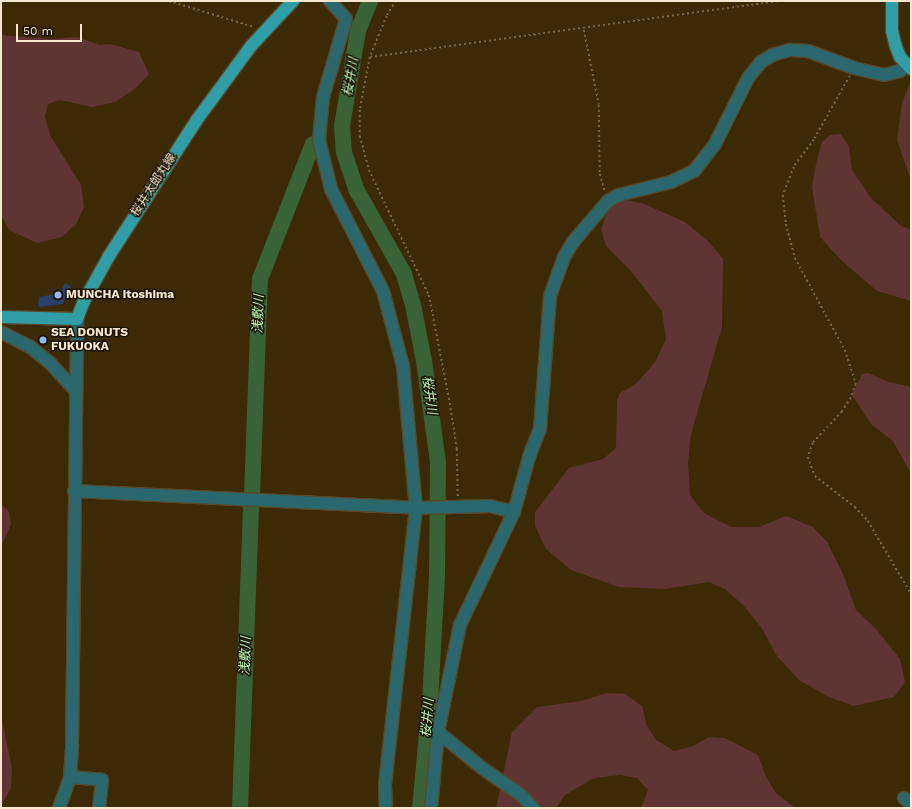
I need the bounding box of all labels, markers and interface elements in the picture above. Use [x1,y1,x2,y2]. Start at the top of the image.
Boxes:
scale bar [18,16,84,42]
text: 50 m [23,24,53,38]
water label: 桜井川 [340,56,362,98]
street label: 桜井太郎丸線 [128,151,180,219]
place label: MUNCHA itoshima [66,288,174,302]
marker: MUNCHA itoshima [53,290,63,300]
water label: 浅敷川 [251,294,267,334]
place label: SEA DONUTS FUKUOKA [51,326,128,354]
marker: SEA DONUTS FUKUOKA [38,335,48,345]
water label: 桜井川 [419,375,439,415]
water label: 浅敷川 [238,636,254,676]
water label: 桜井川 [419,698,437,738]

